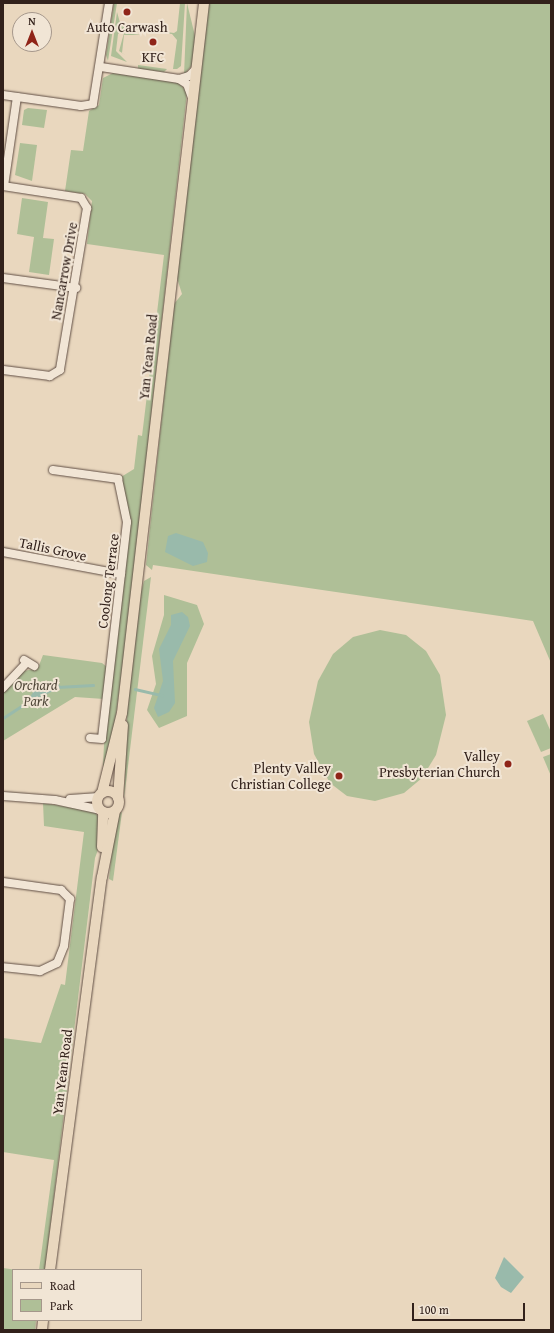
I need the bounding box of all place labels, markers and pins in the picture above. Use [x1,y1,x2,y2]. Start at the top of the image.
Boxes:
marker: Auto Carwash [122,7,132,17]
place label: Auto Carwash [87,19,167,35]
marker: KFC [148,37,158,47]
place label: KFC [142,49,164,65]
place label: Valley Presbyterian Church [379,748,500,780]
marker: Valley Presbyterian Church [503,759,513,769]
place label: Plenty Valley Christian College [231,760,331,792]
marker: Plenty Valley Christian College [334,771,344,781]

